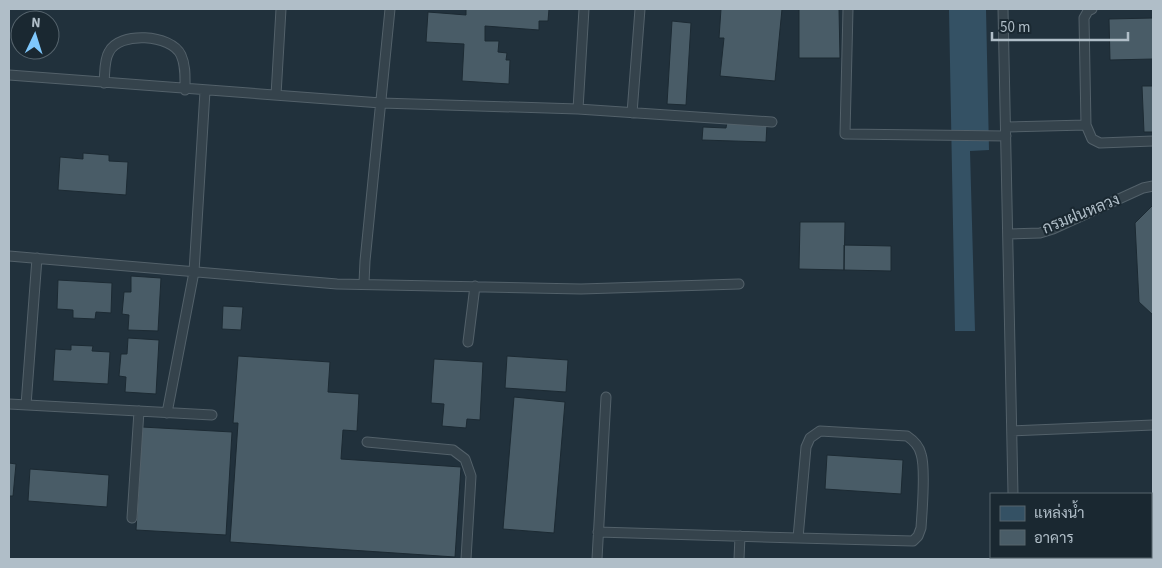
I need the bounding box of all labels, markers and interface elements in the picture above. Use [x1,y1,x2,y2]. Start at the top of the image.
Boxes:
north arrow [10,10,60,60]
scale bar [992,10,1128,42]
text: N [30,13,41,33]
text: 50 m [1000,17,1030,38]
street label: กรมฝนหลวง [1039,188,1123,240]
legend [990,493,1152,558]
text: แหล่งน้ำ [1034,500,1085,524]
text: อาคาร [1034,528,1074,549]

